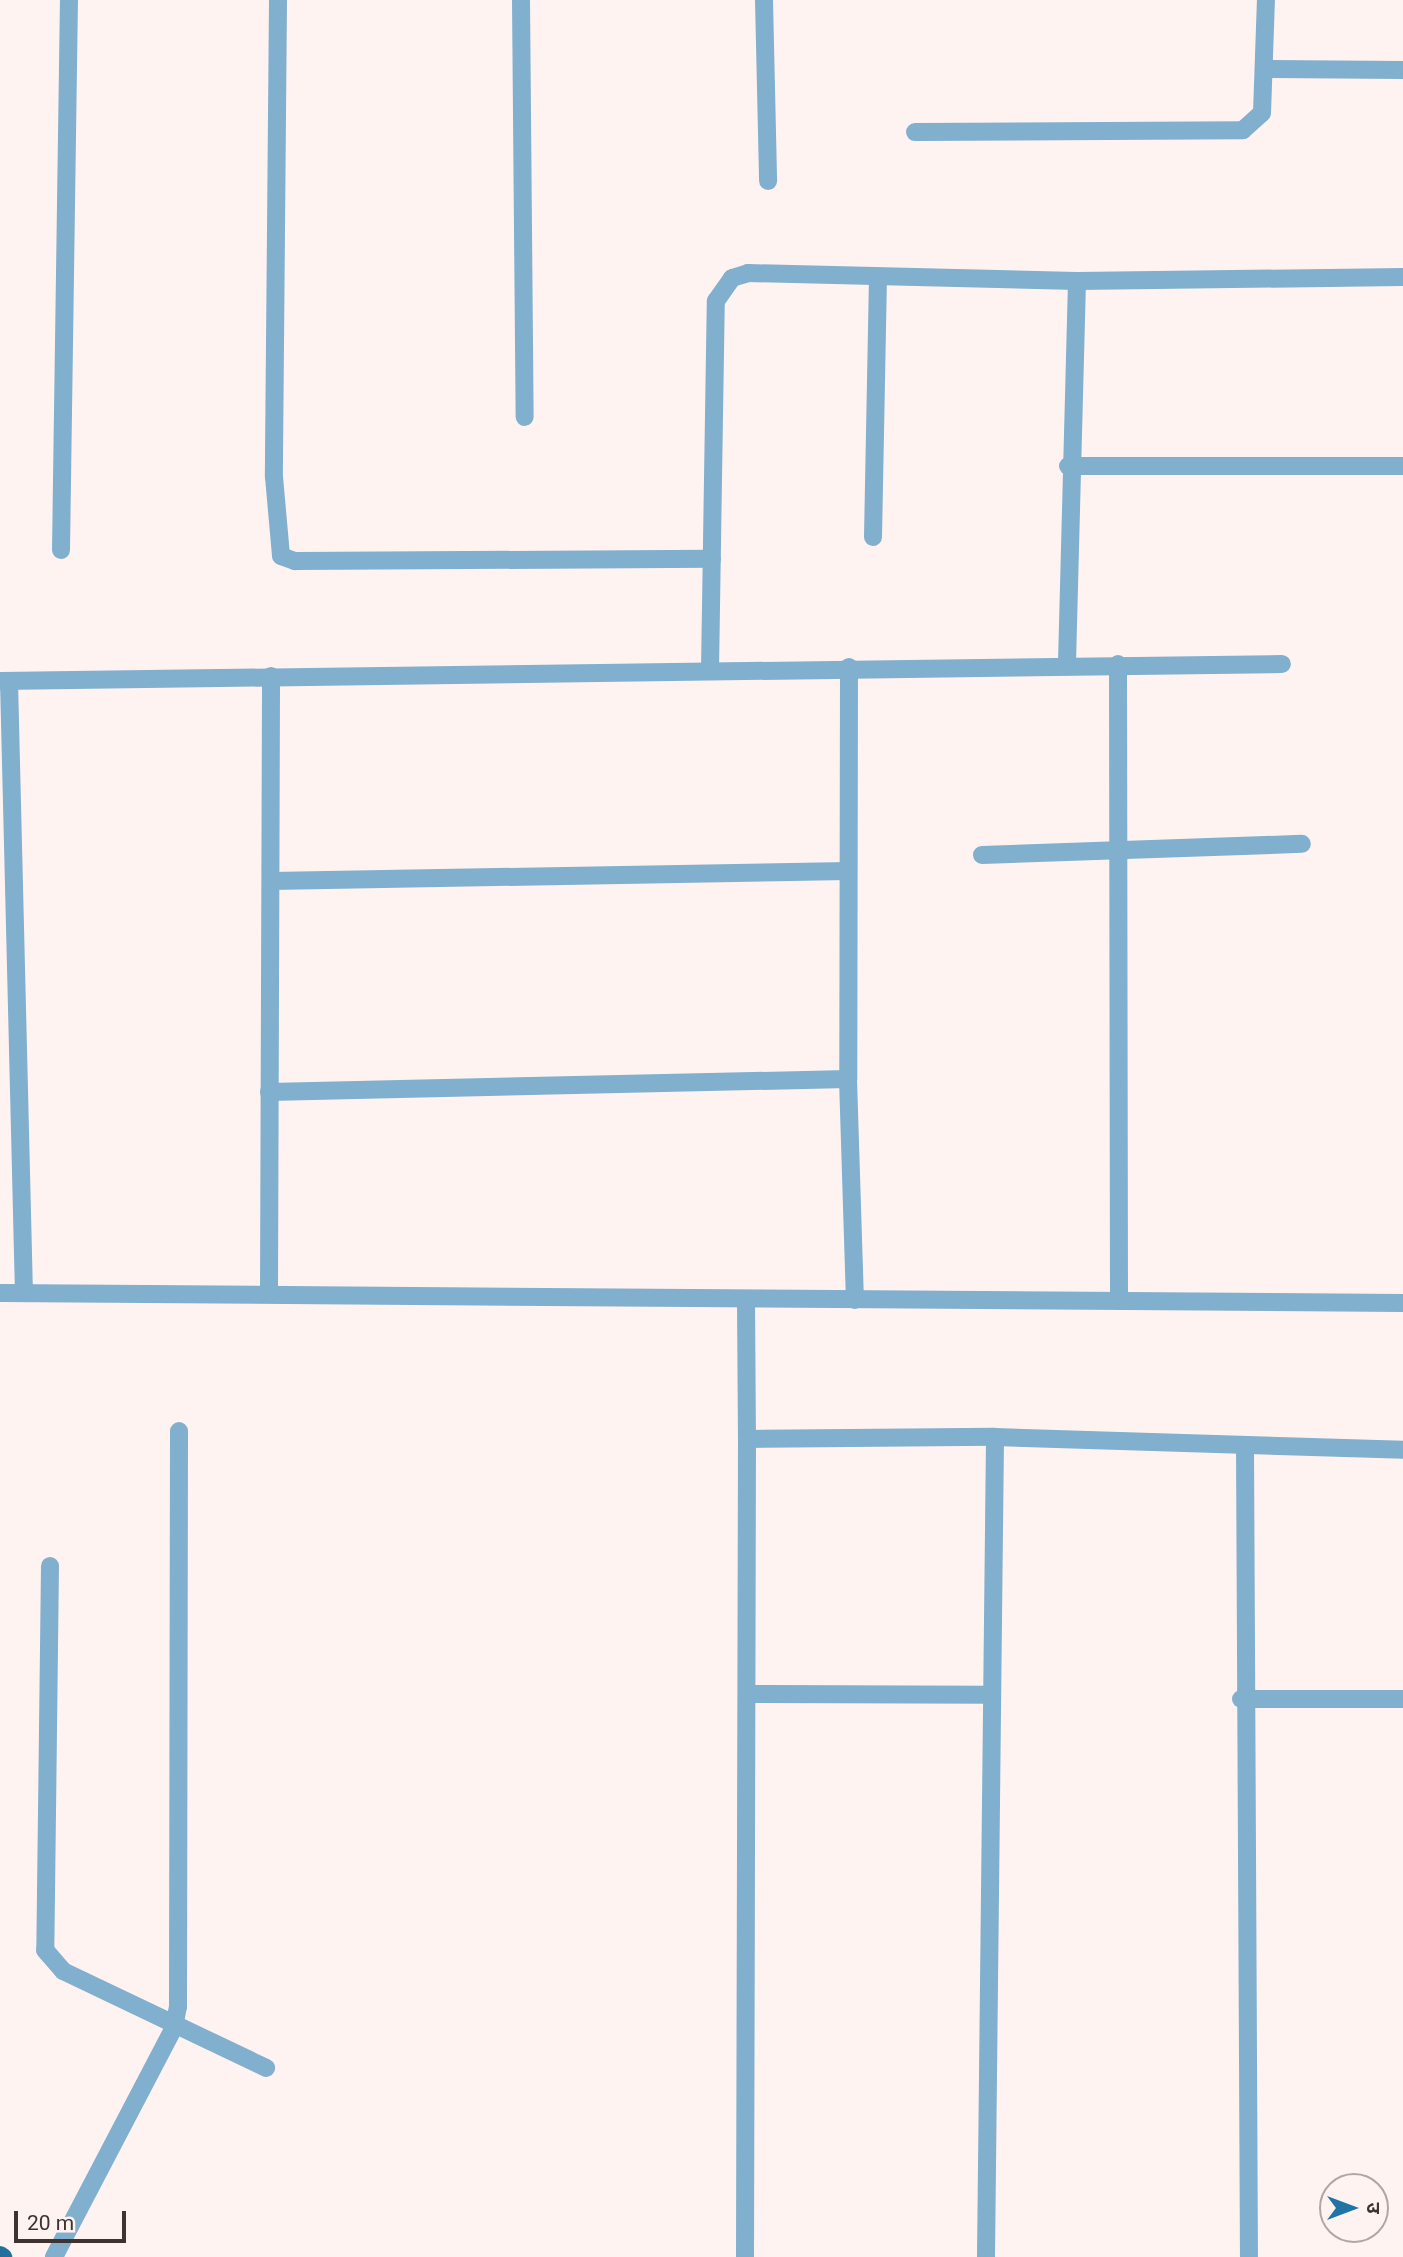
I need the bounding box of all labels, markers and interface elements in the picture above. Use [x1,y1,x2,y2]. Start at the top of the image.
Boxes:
north arrow [1319,2173,1389,2243]
scale bar [18,2198,130,2242]
text: उ [1362,2202,1385,2214]
text: 20 m [27,2211,74,2235]

